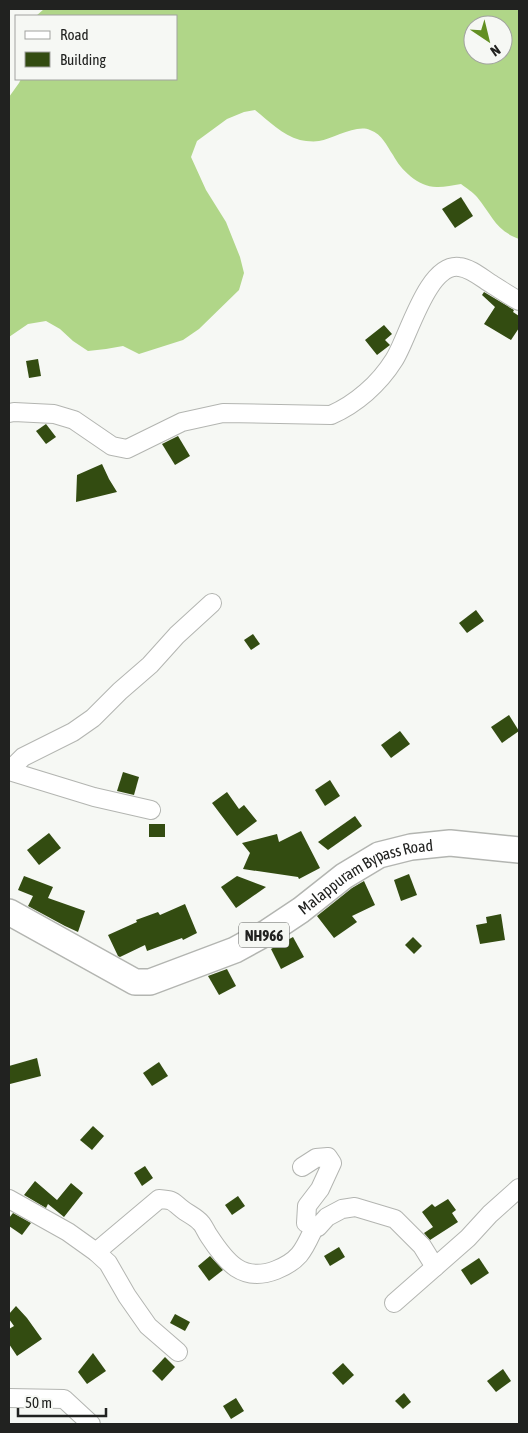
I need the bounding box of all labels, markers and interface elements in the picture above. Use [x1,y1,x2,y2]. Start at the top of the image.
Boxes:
legend [15,15,178,80]
north arrow [463,15,513,65]
text: Road [60,26,89,43]
text: N [487,42,503,60]
text: Building [60,51,106,68]
street label: Malappuram Bypass Road [295,836,434,918]
road number: NH966 [239,922,289,948]
scale bar [18,1386,105,1418]
text: 50 m [25,1394,52,1411]

